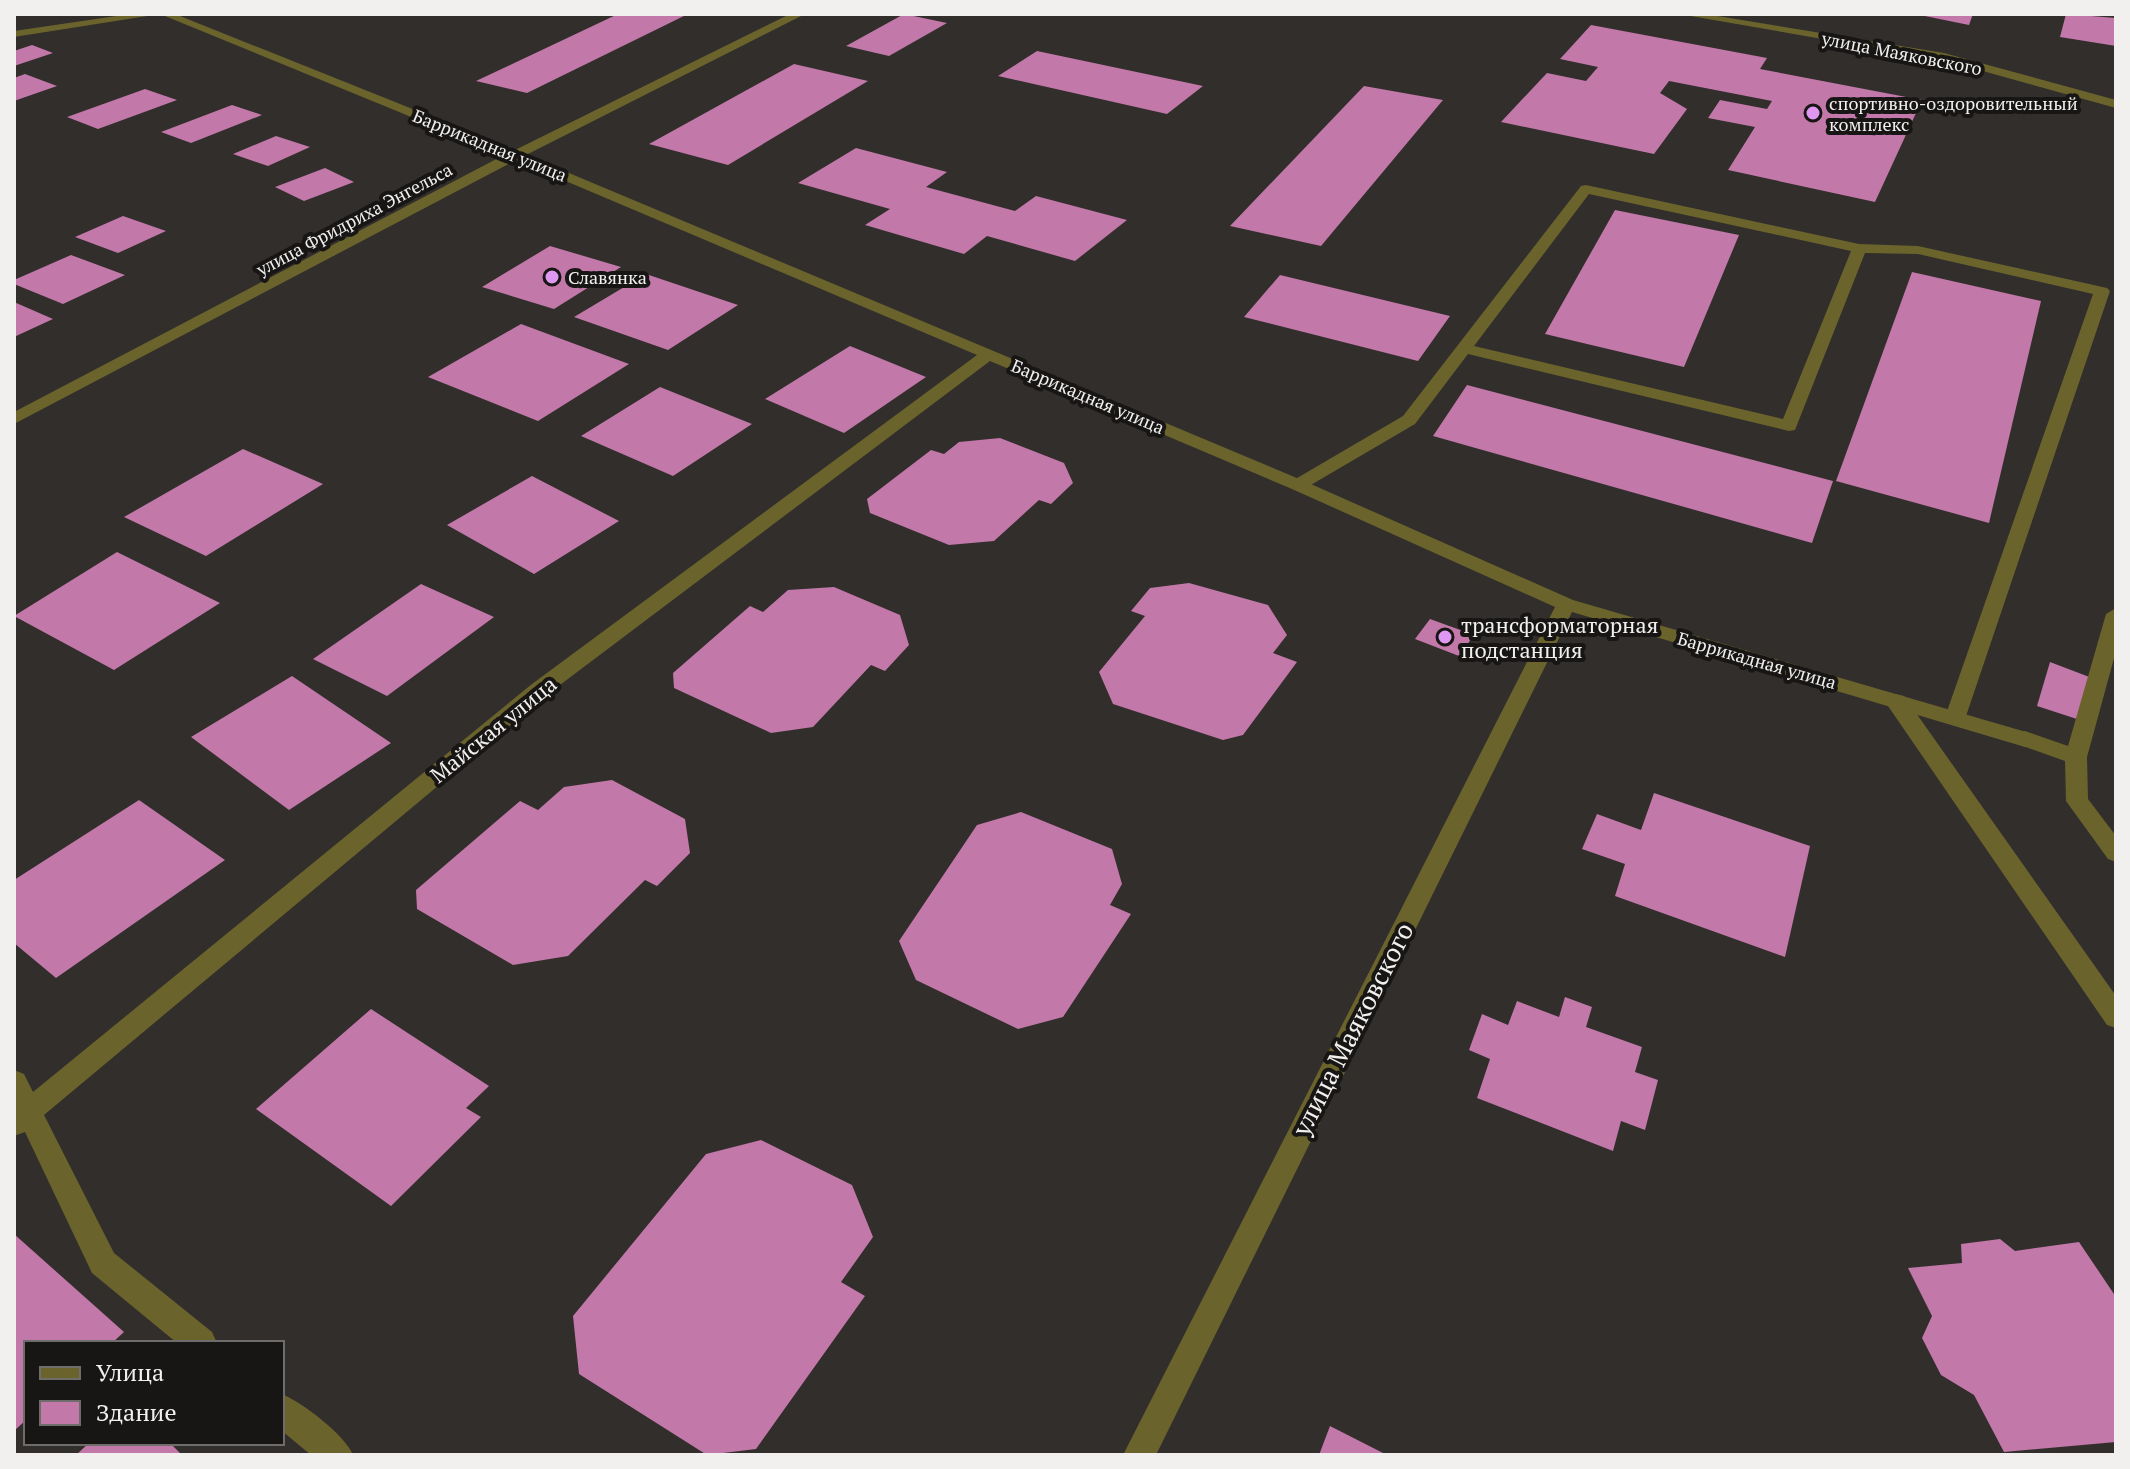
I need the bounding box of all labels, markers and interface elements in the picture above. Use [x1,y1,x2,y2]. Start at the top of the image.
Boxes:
street label: улица Маяковского [1819,26,1984,80]
place label: спортивно-оздоровительный комплекс [1829,91,2078,136]
street label: Баррикадная улица [409,103,571,187]
marker: спортивно-оздоровительный комплекс [1804,104,1822,122]
street label: улица Фридриха Энгельса [251,157,456,281]
place label: Славянка [568,265,647,289]
marker: Славянка [543,268,561,286]
street label: Баррикадная улица [1008,353,1168,439]
place label: трансформаторная подстанция [1461,610,1658,664]
street label: Баррикадная улица [1675,626,1839,694]
marker: трансформаторная подстанция [1436,628,1454,646]
street label: Майская улица [424,669,562,789]
street label: улица Маяковского [1283,917,1421,1142]
legend [24,1341,284,1445]
text: Улица [96,1356,164,1388]
text: Здание [96,1396,177,1428]

